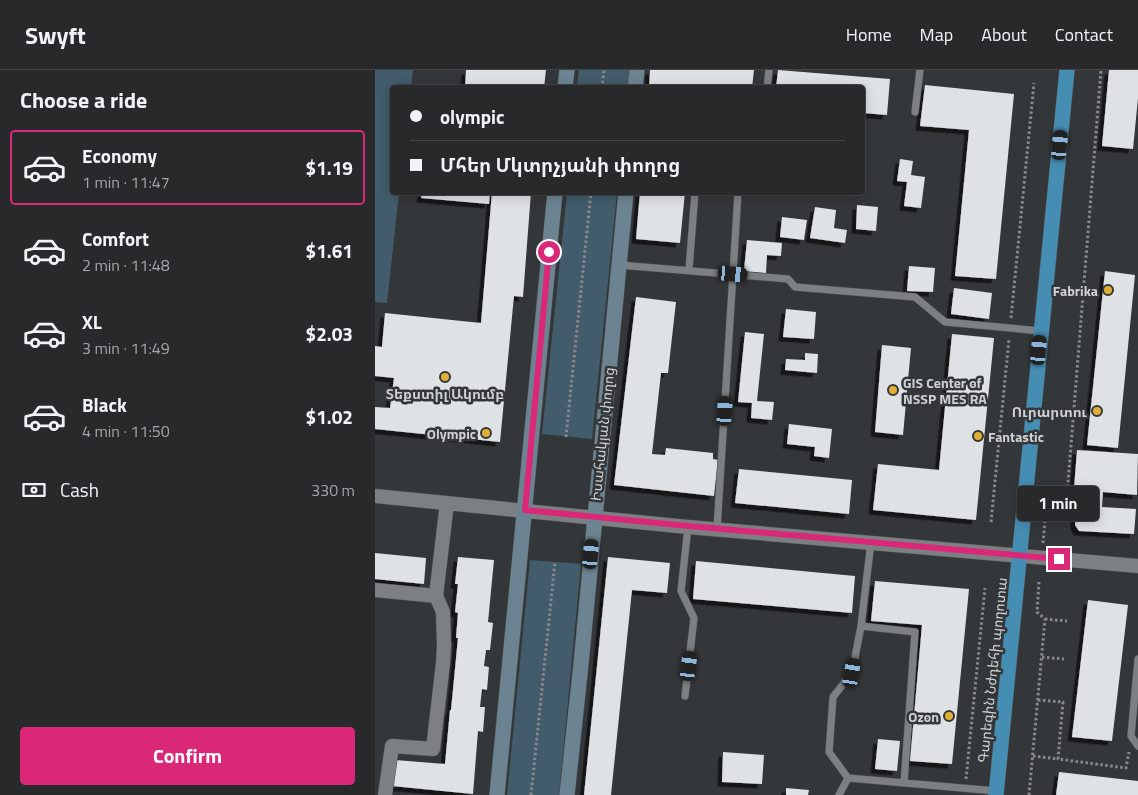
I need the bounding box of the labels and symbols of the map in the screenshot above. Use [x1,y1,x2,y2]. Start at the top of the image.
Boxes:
car [1051,129,1068,161]
route start [538,241,560,263]
car [717,265,748,283]
place label: Fabrika [1053,280,1098,301]
marker: Fabrika [1102,284,1114,296]
car [1030,334,1047,366]
street label: Իսահակյան փողոց [585,366,619,502]
marker: Տեքստիլ Ակումբ [439,371,451,383]
place label: GIS Center of NSSP MES RA [903,372,987,409]
place label: Տեքստիլ Ակումբ [386,383,504,404]
marker: GIS Center of NSSP MES RA [887,384,899,396]
car [716,396,733,426]
place label: Ուրարտու [1012,401,1087,422]
marker: Ուրարտու [1091,405,1103,417]
place label: Olympic [427,423,476,444]
place label: Fantastic [988,426,1044,447]
marker: Olympic [480,427,492,439]
marker: Fantastic [972,430,984,442]
callout: 1 min [1018,486,1100,522]
car [582,538,599,570]
route end [1048,548,1070,570]
street label: Գարեգին Նժդեհի պողոտա [972,576,1012,764]
car [679,650,698,682]
car [842,657,861,689]
place label: Ozon [908,706,939,727]
marker: Ozon [943,710,955,722]

